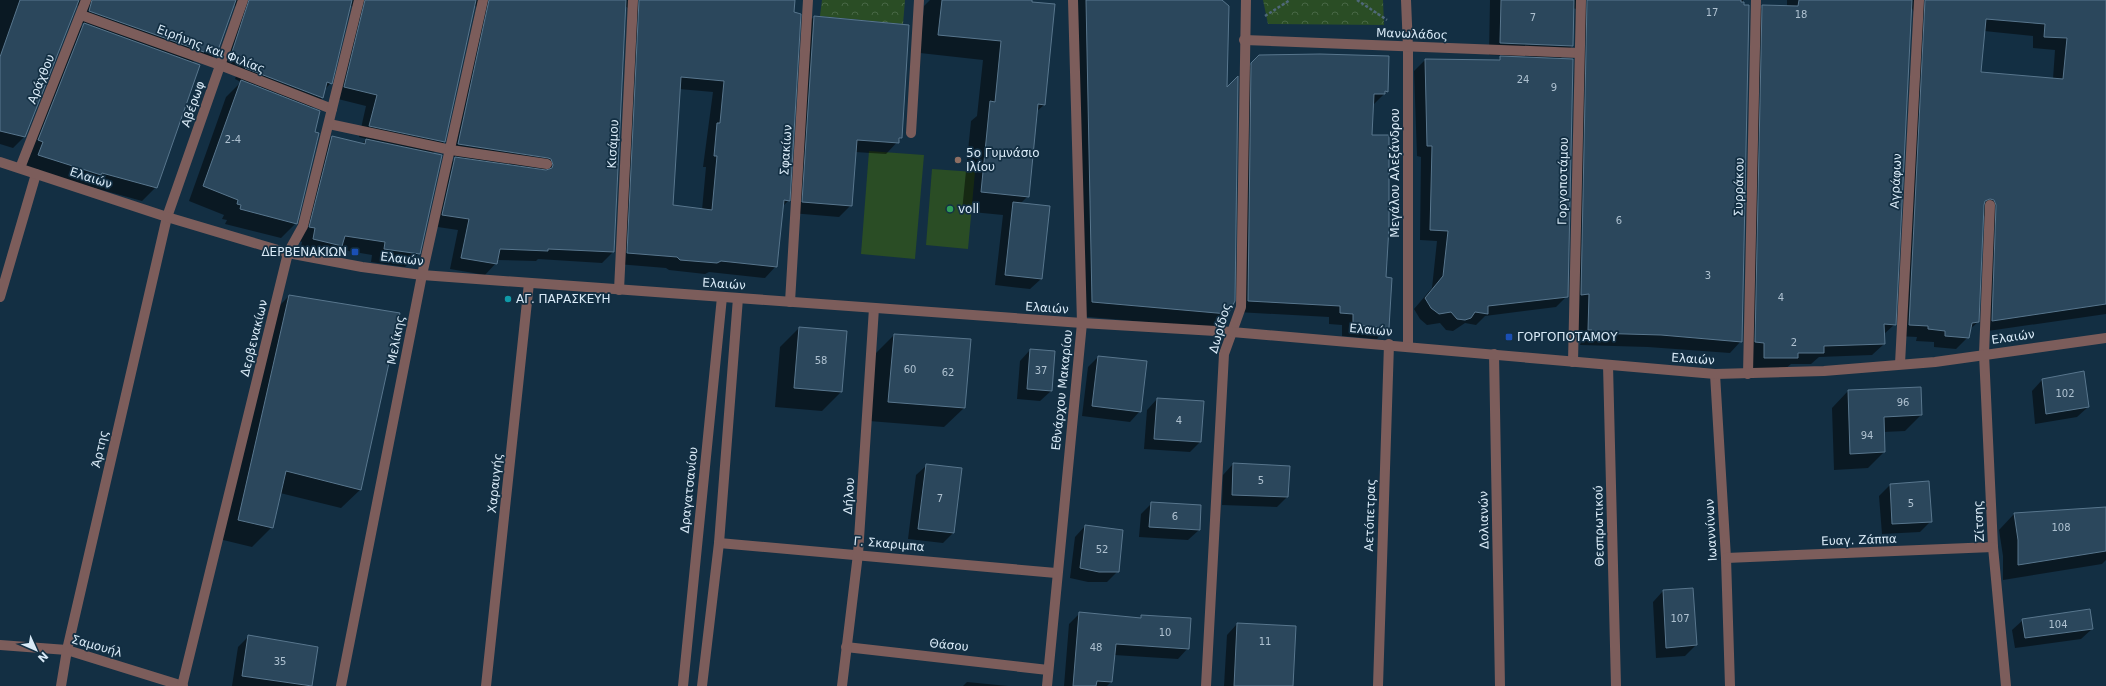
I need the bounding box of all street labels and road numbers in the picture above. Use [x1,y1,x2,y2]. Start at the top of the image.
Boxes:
street label: Ειρήνης και Φιλίας [155,22,267,76]
street label: Μανωλάδος [1376,26,1448,42]
street label: Αράχθου [25,52,57,106]
street label: Αβέρωφ [179,79,207,129]
street label: Μεγάλου Αλεξάνδρου [1388,108,1402,238]
street label: Κισάμου [605,119,621,169]
street label: Σφακίων [777,124,795,176]
street label: Γοργοποτάμου [1555,137,1571,225]
street label: Αγράφων [1888,153,1904,209]
street label: Συρράκου [1731,157,1747,217]
street label: Ελαιών [68,165,114,191]
street label: Ελαιών [380,249,425,269]
street label: Ελαιών [702,276,746,293]
street label: Δερβενακίων [238,298,270,378]
street label: Ελαιών [1025,300,1069,317]
street label: Δωρίδος [1206,301,1234,355]
street label: Μελίκης [384,314,408,366]
street label: Ελαιών [1349,321,1394,339]
street label: Ελαιών [1991,327,2036,347]
street label: Εθνάρχου Μακαρίου [1049,329,1075,451]
street label: Ελαιών [1671,351,1715,368]
street label: Άρτης [89,429,111,469]
street label: Δραγατσανίου [678,446,700,534]
street label: Χαραυγής [485,452,505,514]
street label: Δήλου [841,477,857,515]
street label: Αετόπετρας [1362,478,1378,552]
street label: Θεσπρωτικού [1591,485,1607,567]
street label: Δολιανών [1476,491,1492,549]
street label: Ιωαννίνων [1702,498,1720,562]
street label: Ζίτσης [1971,500,1987,542]
street label: Ευαγ. Ζάππα [1821,532,1897,548]
street label: Γ. Σκαριμπα [853,534,925,554]
street label: Σαμουήλ [70,632,124,660]
street label: Θάσου [929,636,969,654]

